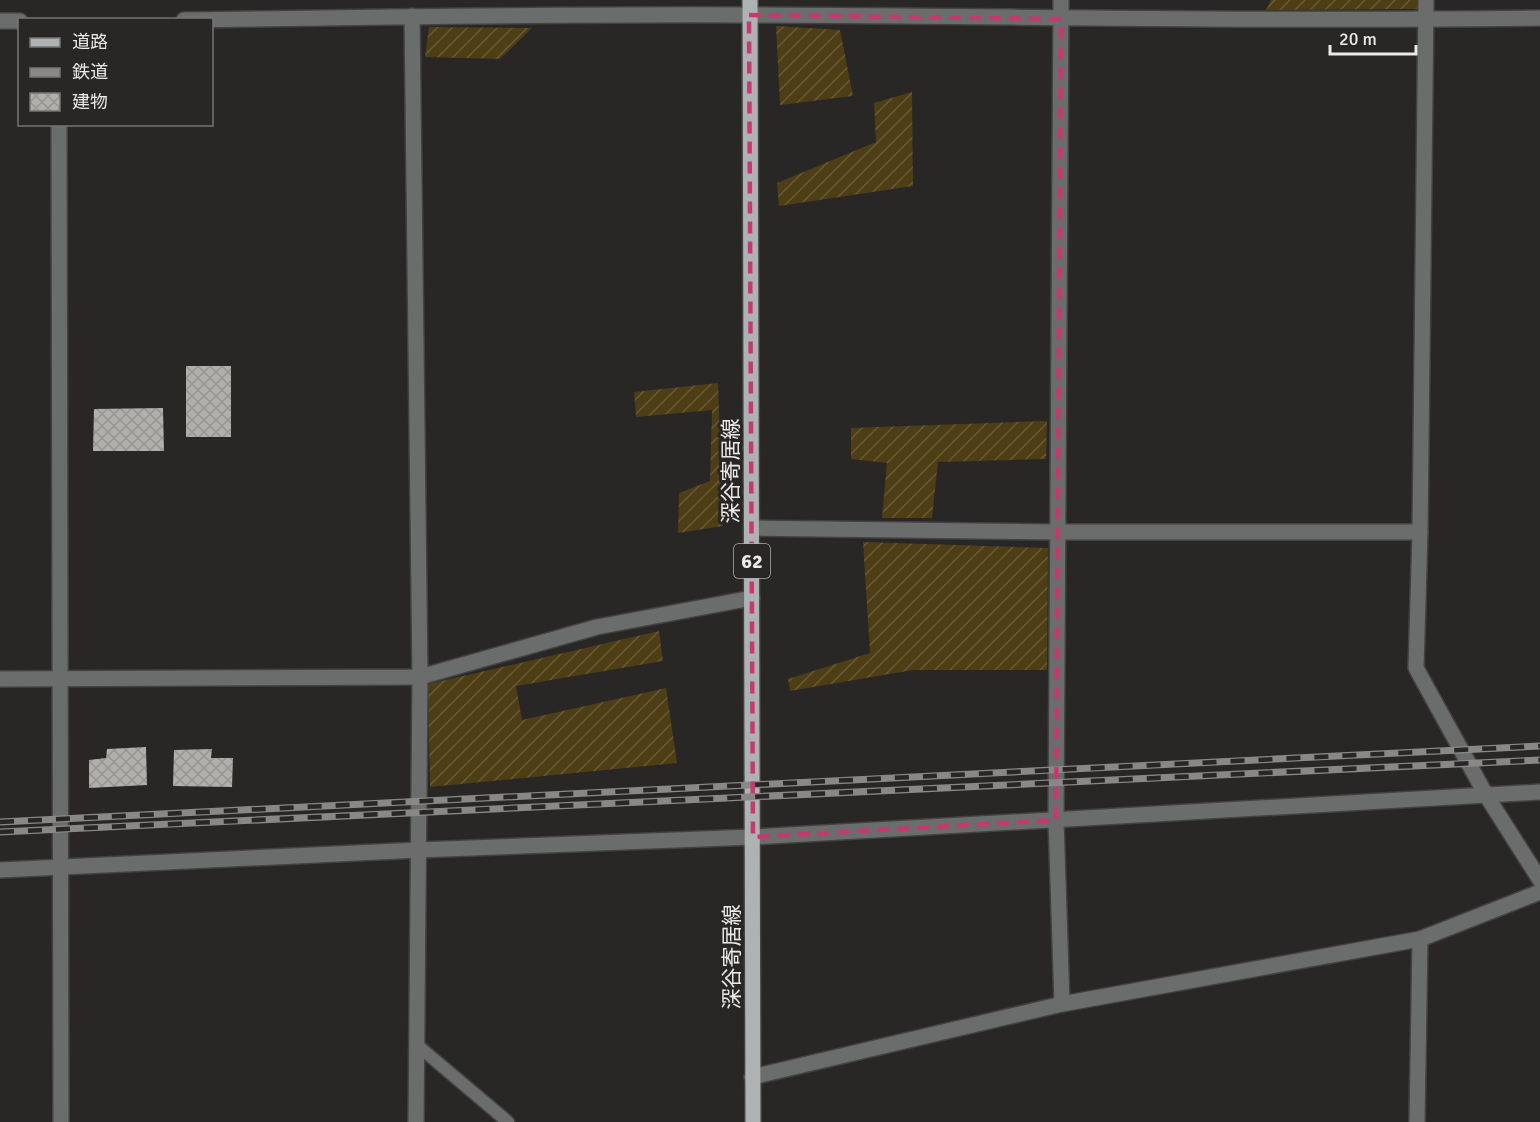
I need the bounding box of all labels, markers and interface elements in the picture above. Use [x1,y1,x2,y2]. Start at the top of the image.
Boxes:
legend [18,18,213,126]
scale bar [1330,18,1416,56]
text: 20 m [1339,28,1377,50]
text: 道路 [72,31,108,53]
text: 鉄道 [72,61,108,83]
text: 建物 [72,91,108,113]
street label: 深谷寄居線 [718,419,744,524]
road number: 62 [734,544,770,578]
street label: 深谷寄居線 [719,905,745,1010]

